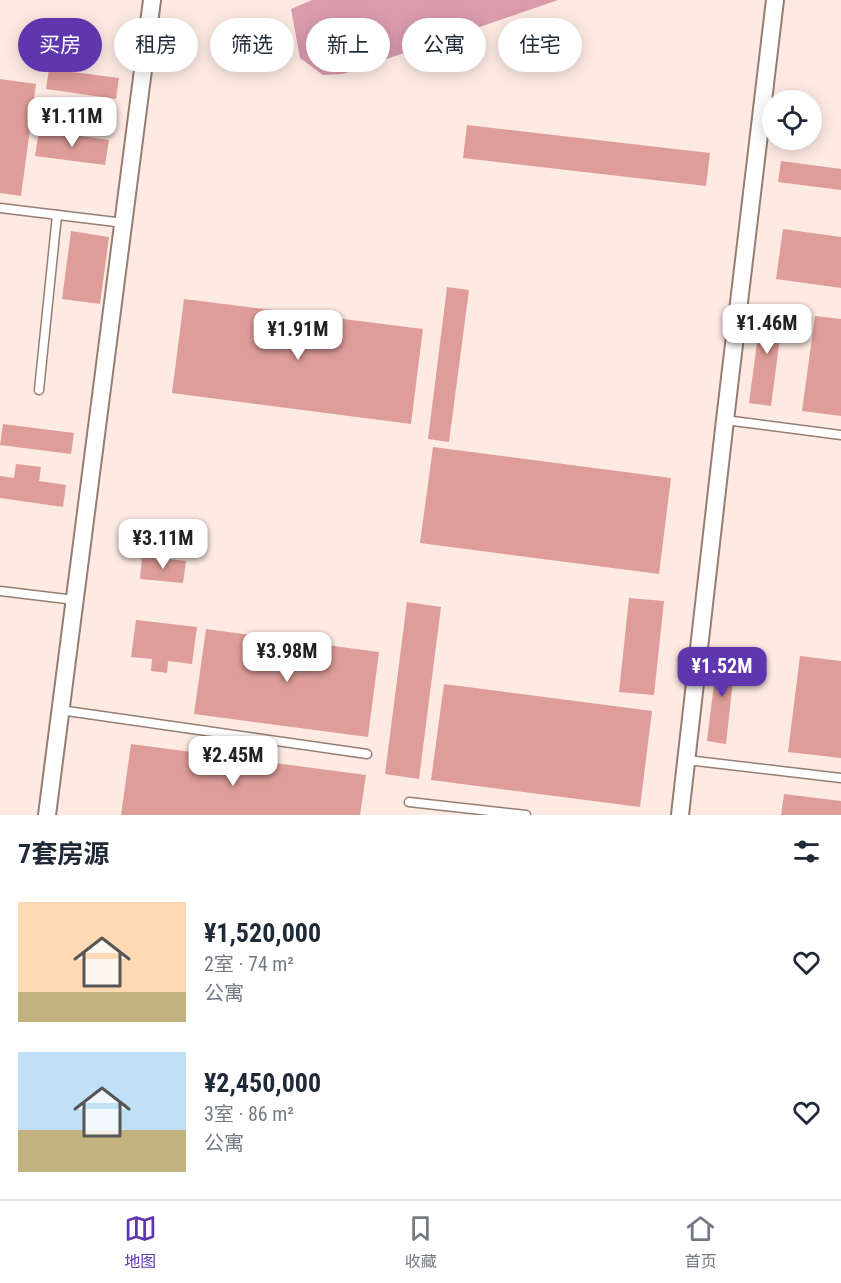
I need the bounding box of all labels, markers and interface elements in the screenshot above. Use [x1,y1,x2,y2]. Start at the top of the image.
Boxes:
chip: 买房 [18,18,102,72]
chip: 租房 [114,18,198,72]
chip: 筛选 [210,18,294,72]
chip: 新上 [306,18,390,72]
chip: 公寓 [402,18,486,72]
chip: 住宅 [498,18,582,72]
map controls [762,90,822,150]
button: locate [762,90,822,150]
pin: ¥1.11M [23,97,121,148]
text: ¥1.11M [42,104,102,128]
pin: ¥1.46M [718,304,816,355]
pin: ¥1.91M [249,310,347,361]
text: ¥1.46M [737,311,797,335]
text: ¥1.91M [268,317,328,341]
pin: ¥3.11M [114,519,212,570]
text: ¥3.11M [133,526,193,550]
pin: ¥3.98M [238,632,336,683]
text: ¥3.98M [257,639,317,663]
pin: ¥1.52M [673,647,771,698]
text: ¥1.52M [692,654,752,678]
pin: ¥2.45M [184,736,282,787]
text: ¥2.45M [203,743,263,767]
icon: filters [790,835,823,868]
text: 7套房源 [18,839,109,869]
text: ¥1,520,000 [204,918,321,948]
icon: home [66,926,138,998]
icon: heart [790,946,823,979]
text: 2室 · 74 m² [204,952,294,976]
text: 公寓 [204,981,244,1005]
text: ¥2,450,000 [204,1068,321,1098]
icon: home [66,1076,138,1148]
icon: heart [790,1096,823,1129]
text: 3室 · 86 m² [204,1102,294,1126]
text: 公寓 [204,1131,244,1155]
tab: 地图 [124,1212,157,1272]
tab: 收藏 [404,1212,437,1272]
tab: 首页 [684,1212,717,1272]

